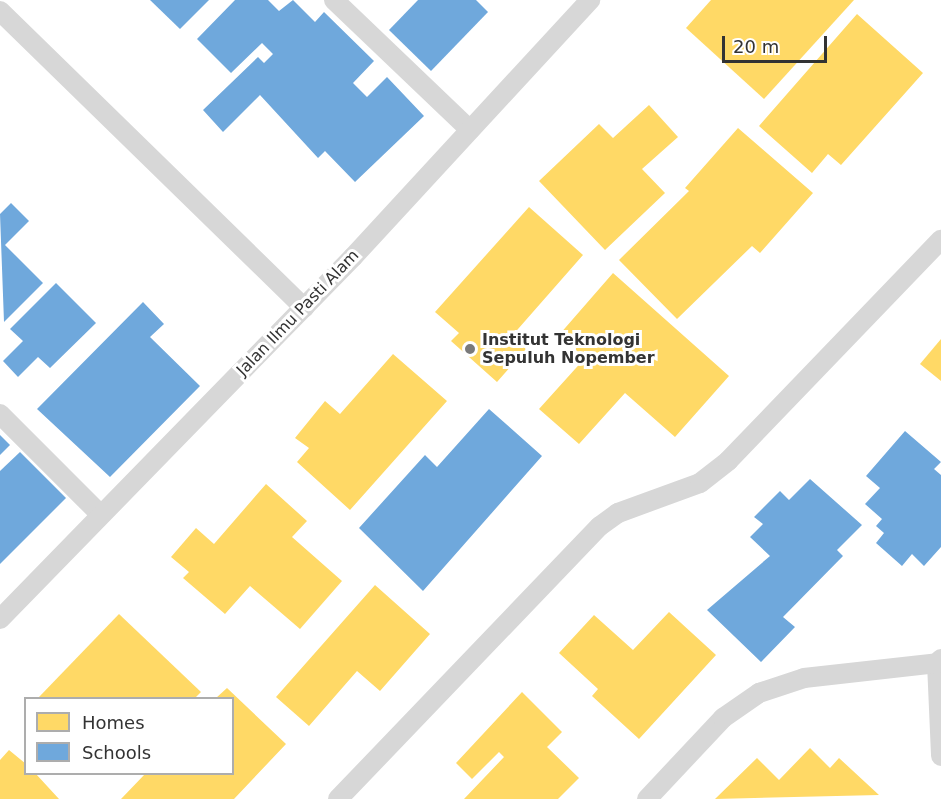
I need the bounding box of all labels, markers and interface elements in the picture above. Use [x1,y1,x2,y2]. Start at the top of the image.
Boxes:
scale bar [725,24,830,62]
text: 20 m [733,36,779,57]
street label: Jalan Ilmu Pasti Alam [233,246,363,380]
place label: Institut Teknologi Sepuluh Nopember [482,330,655,368]
marker: Institut Teknologi Sepuluh Nopember [463,342,477,356]
legend [24,697,234,775]
text: Homes [82,712,145,733]
text: Schools [82,742,151,763]

